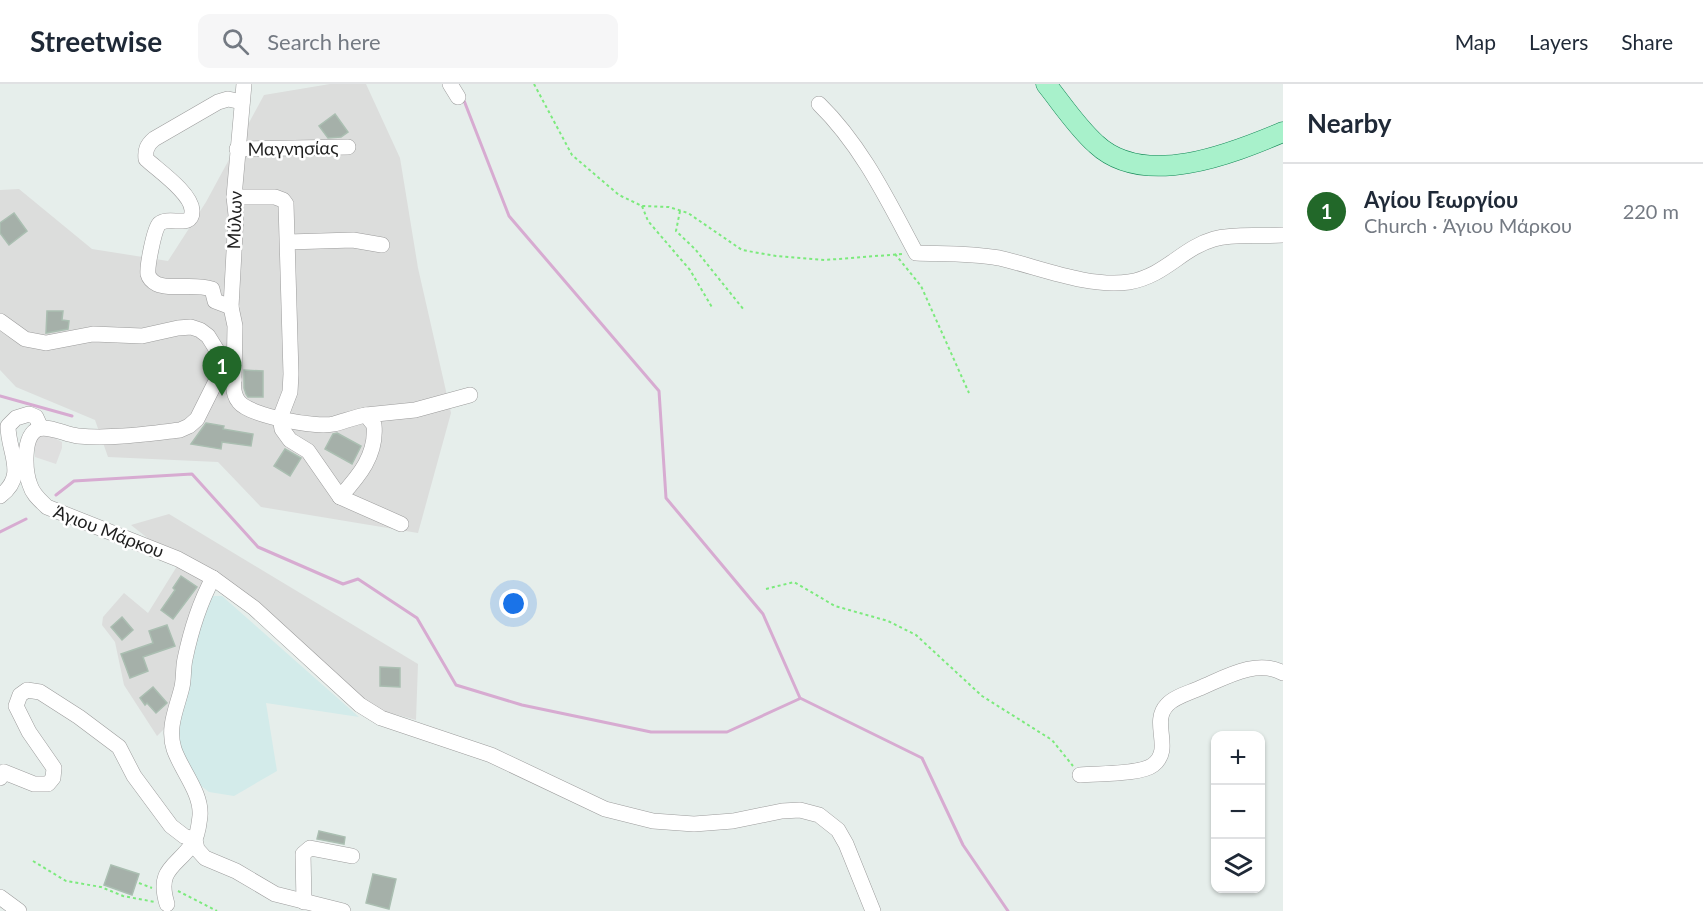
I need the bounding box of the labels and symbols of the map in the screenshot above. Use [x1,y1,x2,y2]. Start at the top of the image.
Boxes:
street label: Μαγνησίας [247,136,339,160]
street label: Μύλων [222,190,246,250]
pin: 1 [202,346,242,396]
street label: Άγιου Μάρκου [51,500,167,562]
your location [499,589,528,618]

